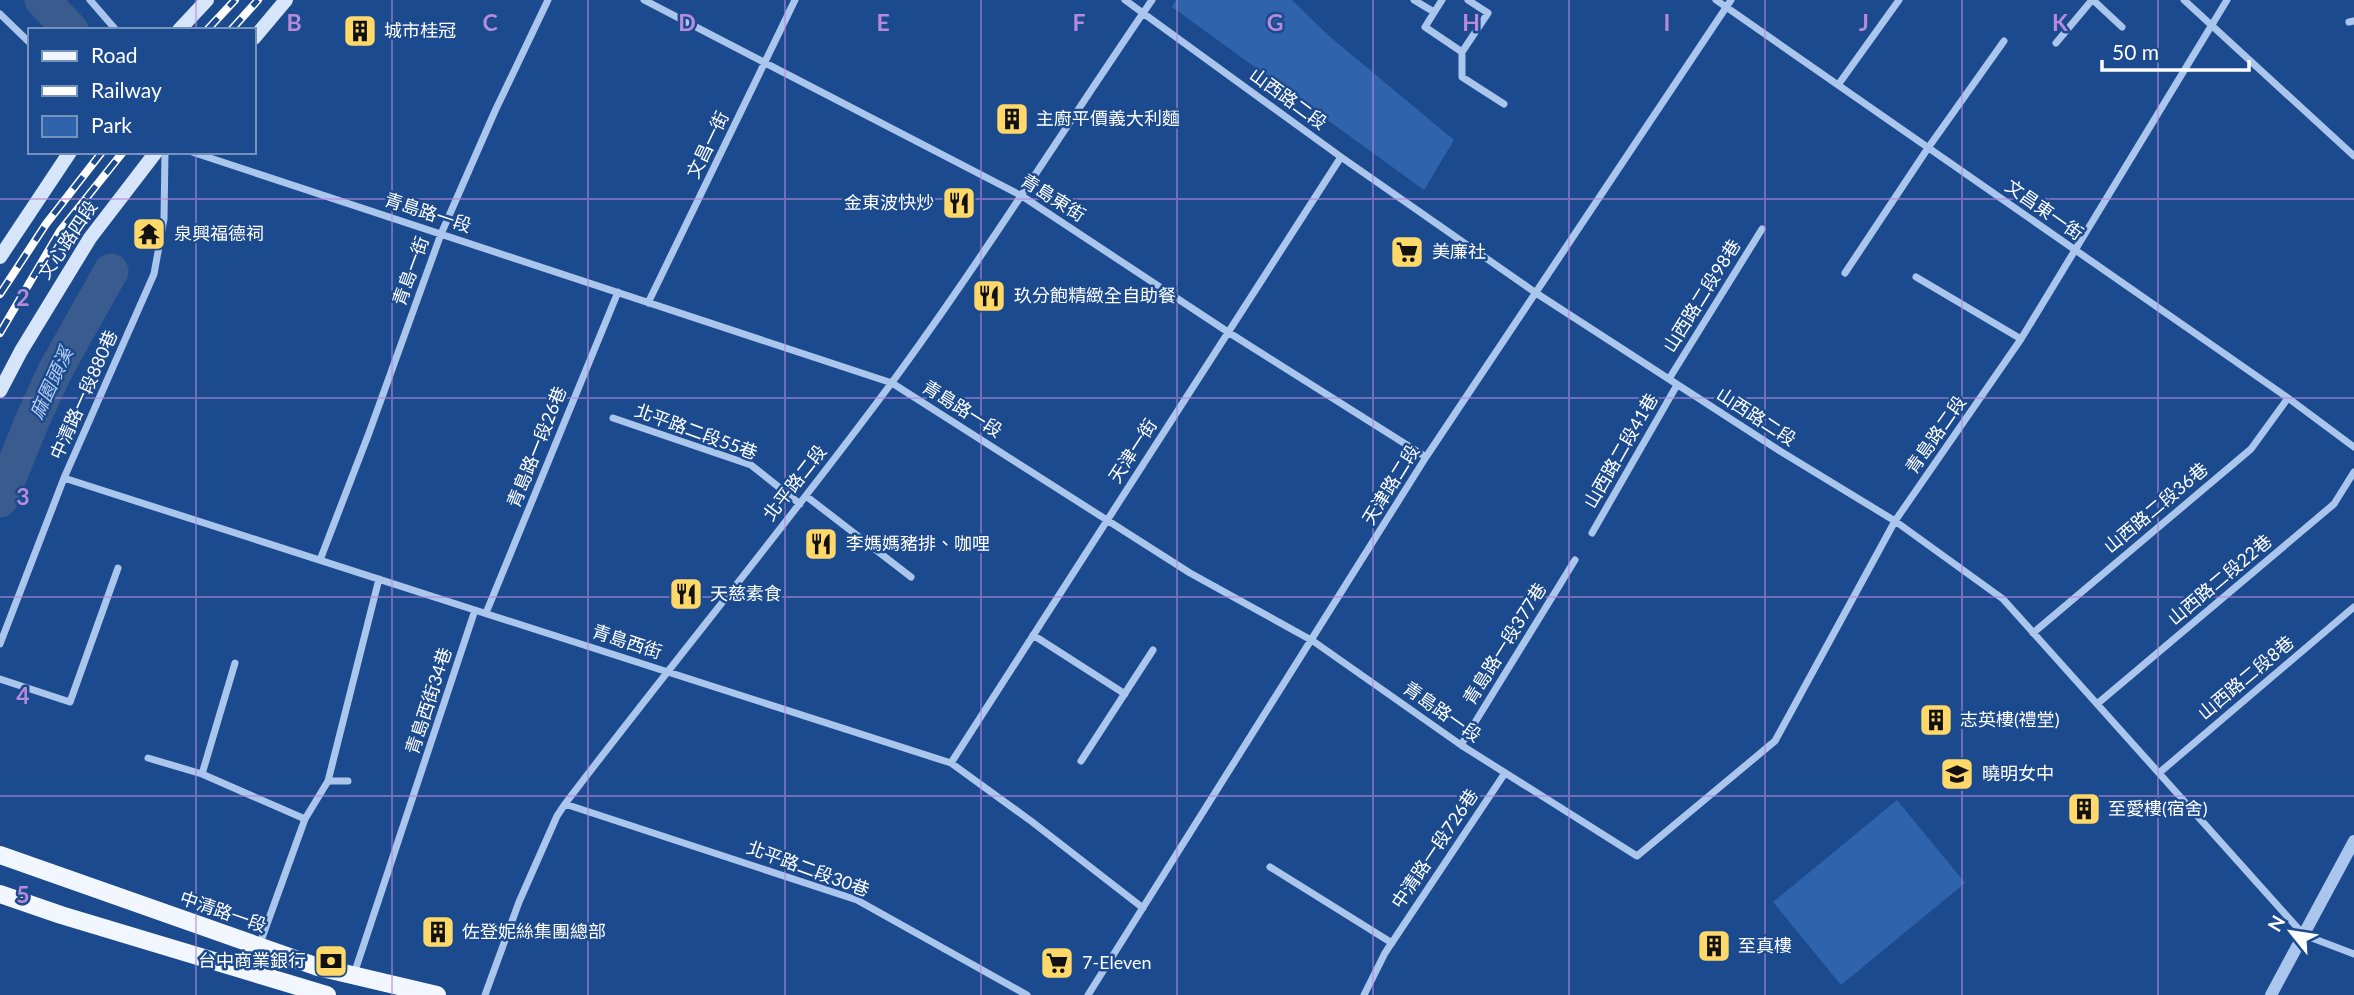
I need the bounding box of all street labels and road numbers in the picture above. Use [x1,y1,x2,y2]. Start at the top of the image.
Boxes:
street label: 山西路二段 [1246,63,1331,134]
street label: 文昌一街 [681,107,733,182]
street label: 青島東街 [1017,169,1090,226]
street label: 文昌東一街 [2001,174,2088,244]
street label: 青島路一段 [382,188,475,236]
street label: 文心路四段 [33,196,101,283]
street label: 青島一街 [387,233,433,308]
street label: 山西路二段98巷 [1658,235,1745,356]
street label: 中清路一段880巷 [45,326,121,463]
street label: 青島路一段 [919,375,1007,441]
street label: 山西路二段 [1713,382,1800,450]
street label: 青島路一段26巷 [502,383,570,510]
street label: 山西路二段41巷 [1578,389,1662,512]
street label: 青島路二段 [1900,391,1970,478]
street label: 北平路二段55巷 [632,399,761,463]
street label: 天津一街 [1103,414,1161,487]
street label: 北平路二段 [758,440,831,525]
street label: 天津路二段 [1357,440,1423,528]
street label: 山西路二段36巷 [2099,457,2212,557]
street label: 山西路二段22巷 [2163,529,2276,629]
street label: 青島路一段377巷 [1458,579,1550,708]
street label: 青島西街 [590,619,665,663]
street label: 山西路二段8巷 [2193,631,2298,724]
street label: 青島西街34巷 [400,645,456,757]
street label: 青島路一段 [1399,676,1486,746]
street label: 中清路一段726巷 [1386,785,1482,912]
street label: 北平路二段30巷 [744,836,873,900]
street label: 中清路一段 [177,886,269,936]

